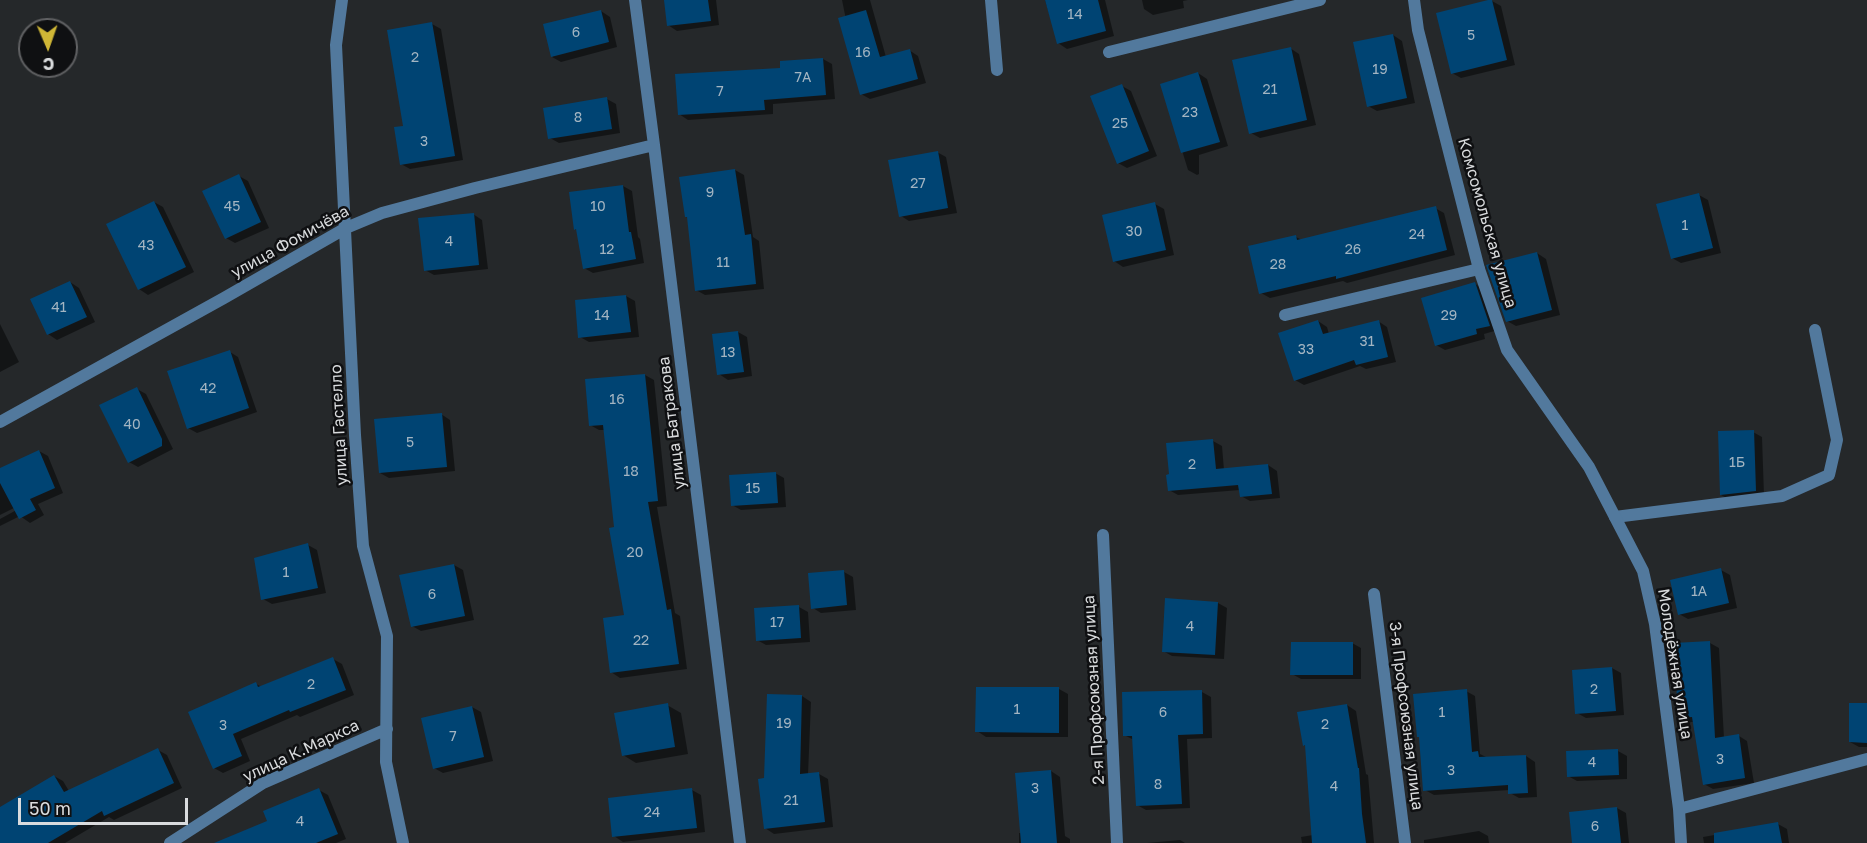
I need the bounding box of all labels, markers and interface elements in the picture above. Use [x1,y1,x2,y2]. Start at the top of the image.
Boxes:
house number: 14 [1067,7,1083,23]
north arrow [18,18,78,78]
house number: 6 [572,25,580,41]
house number: 5 [1467,28,1475,44]
house number: 16 [855,45,871,61]
house number: 2 [411,50,419,66]
text: С [43,54,55,74]
house number: 19 [1372,62,1388,78]
house number: 7А [795,70,811,86]
house number: 21 [1263,82,1277,98]
house number: 7 [716,84,724,100]
house number: 23 [1182,105,1198,121]
house number: 8 [574,110,582,126]
house number: 25 [1112,116,1128,132]
house number: 3 [420,134,428,150]
street label: Комсомольская улица [1454,136,1520,310]
house number: 27 [910,176,926,192]
house number: 9 [706,185,714,201]
house number: 45 [224,199,240,215]
house number: 10 [590,199,606,215]
street label: улица Фомичёва [228,202,352,282]
house number: 1 [1682,218,1688,234]
house number: 30 [1126,224,1142,240]
house number: 24 [1409,227,1425,243]
house number: 4 [445,234,453,250]
house number: 43 [138,238,154,254]
house number: 12 [600,242,614,258]
house number: 26 [1345,242,1361,258]
house number: 11 [716,255,730,271]
house number: 28 [1270,257,1286,273]
house number: 41 [51,300,67,316]
house number: 14 [594,308,610,324]
house number: 29 [1441,308,1457,324]
house number: 31 [1360,334,1374,350]
house number: 33 [1298,342,1314,358]
house number: 13 [721,345,735,361]
street label: улица Батракова [654,355,690,491]
street label: улица Гастелло [326,364,352,486]
house number: 42 [200,381,216,397]
house number: 16 [609,392,625,408]
house number: 40 [123,417,141,433]
house number: 5 [406,435,414,451]
house number: 1Б [1729,455,1745,471]
house number: 2 [1188,457,1196,473]
house number: 18 [623,464,639,480]
house number: 15 [746,481,760,497]
house number: 20 [627,545,643,561]
house number: 1 [283,565,289,581]
house number: 1А [1691,584,1707,600]
house number: 6 [428,587,436,603]
street label: Молодёжная улица [1654,587,1696,741]
street label: 2-я Профсоюзная улица [1079,595,1109,785]
house number: 17 [770,615,784,631]
house number: 4 [1186,619,1194,635]
street label: 3-я Профсоюзная улица [1385,621,1427,811]
house number: 22 [633,633,649,649]
house number: 2 [307,677,315,693]
house number: 2 [1590,682,1598,698]
house number: 1 [1014,702,1020,718]
house number: 6 [1159,705,1167,721]
house number: 1 [1439,705,1445,721]
street label: улица К.Маркса [240,716,362,786]
house number: 19 [776,716,792,732]
house number: 2 [1321,717,1329,733]
house number: 3 [219,718,227,734]
house number: 7 [449,729,457,745]
house number: 3 [1716,752,1724,768]
house number: 4 [1588,755,1596,771]
house number: 3 [1447,763,1455,779]
house number: 8 [1154,777,1162,793]
house number: 4 [1330,779,1338,795]
house number: 3 [1031,781,1039,797]
scale bar [21,786,190,824]
house number: 21 [784,793,798,809]
text: 50 m [29,797,71,819]
house number: 24 [644,805,660,821]
house number: 4 [296,814,304,830]
house number: 6 [1591,819,1599,835]

